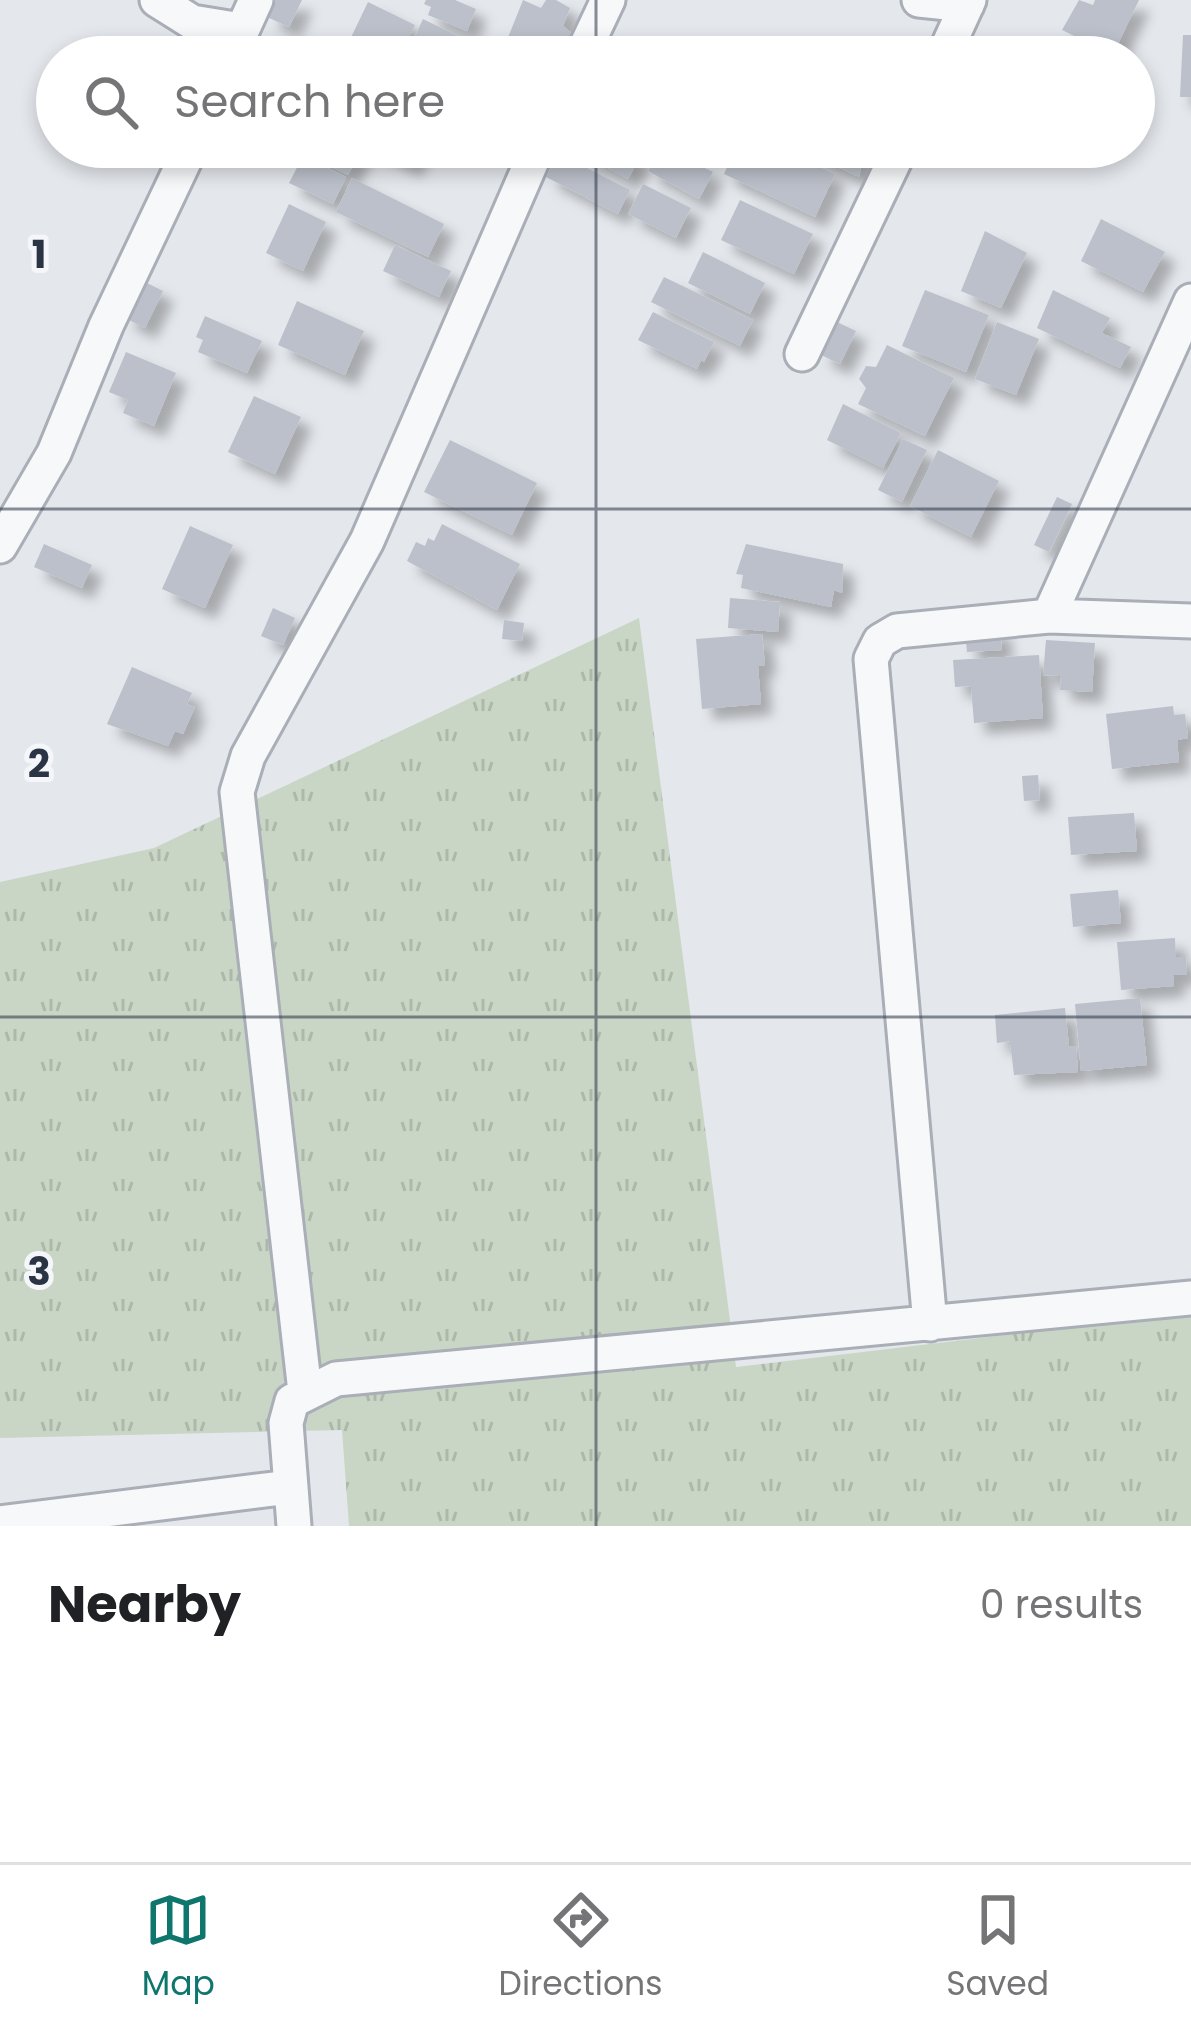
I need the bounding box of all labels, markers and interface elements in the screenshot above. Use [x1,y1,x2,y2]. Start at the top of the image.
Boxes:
search box [36,36,1155,168]
icon: search [78,69,144,135]
text: Search here [174,70,445,133]
text: 1 [32,227,46,282]
text: 2 [28,736,50,791]
text: 3 [27,1244,51,1299]
text: Nearby [48,1568,241,1640]
text: 0 results [980,1577,1143,1632]
tab: Map [142,1887,215,2009]
tab: Directions [499,1887,662,2009]
tab: Saved [946,1887,1049,2009]

